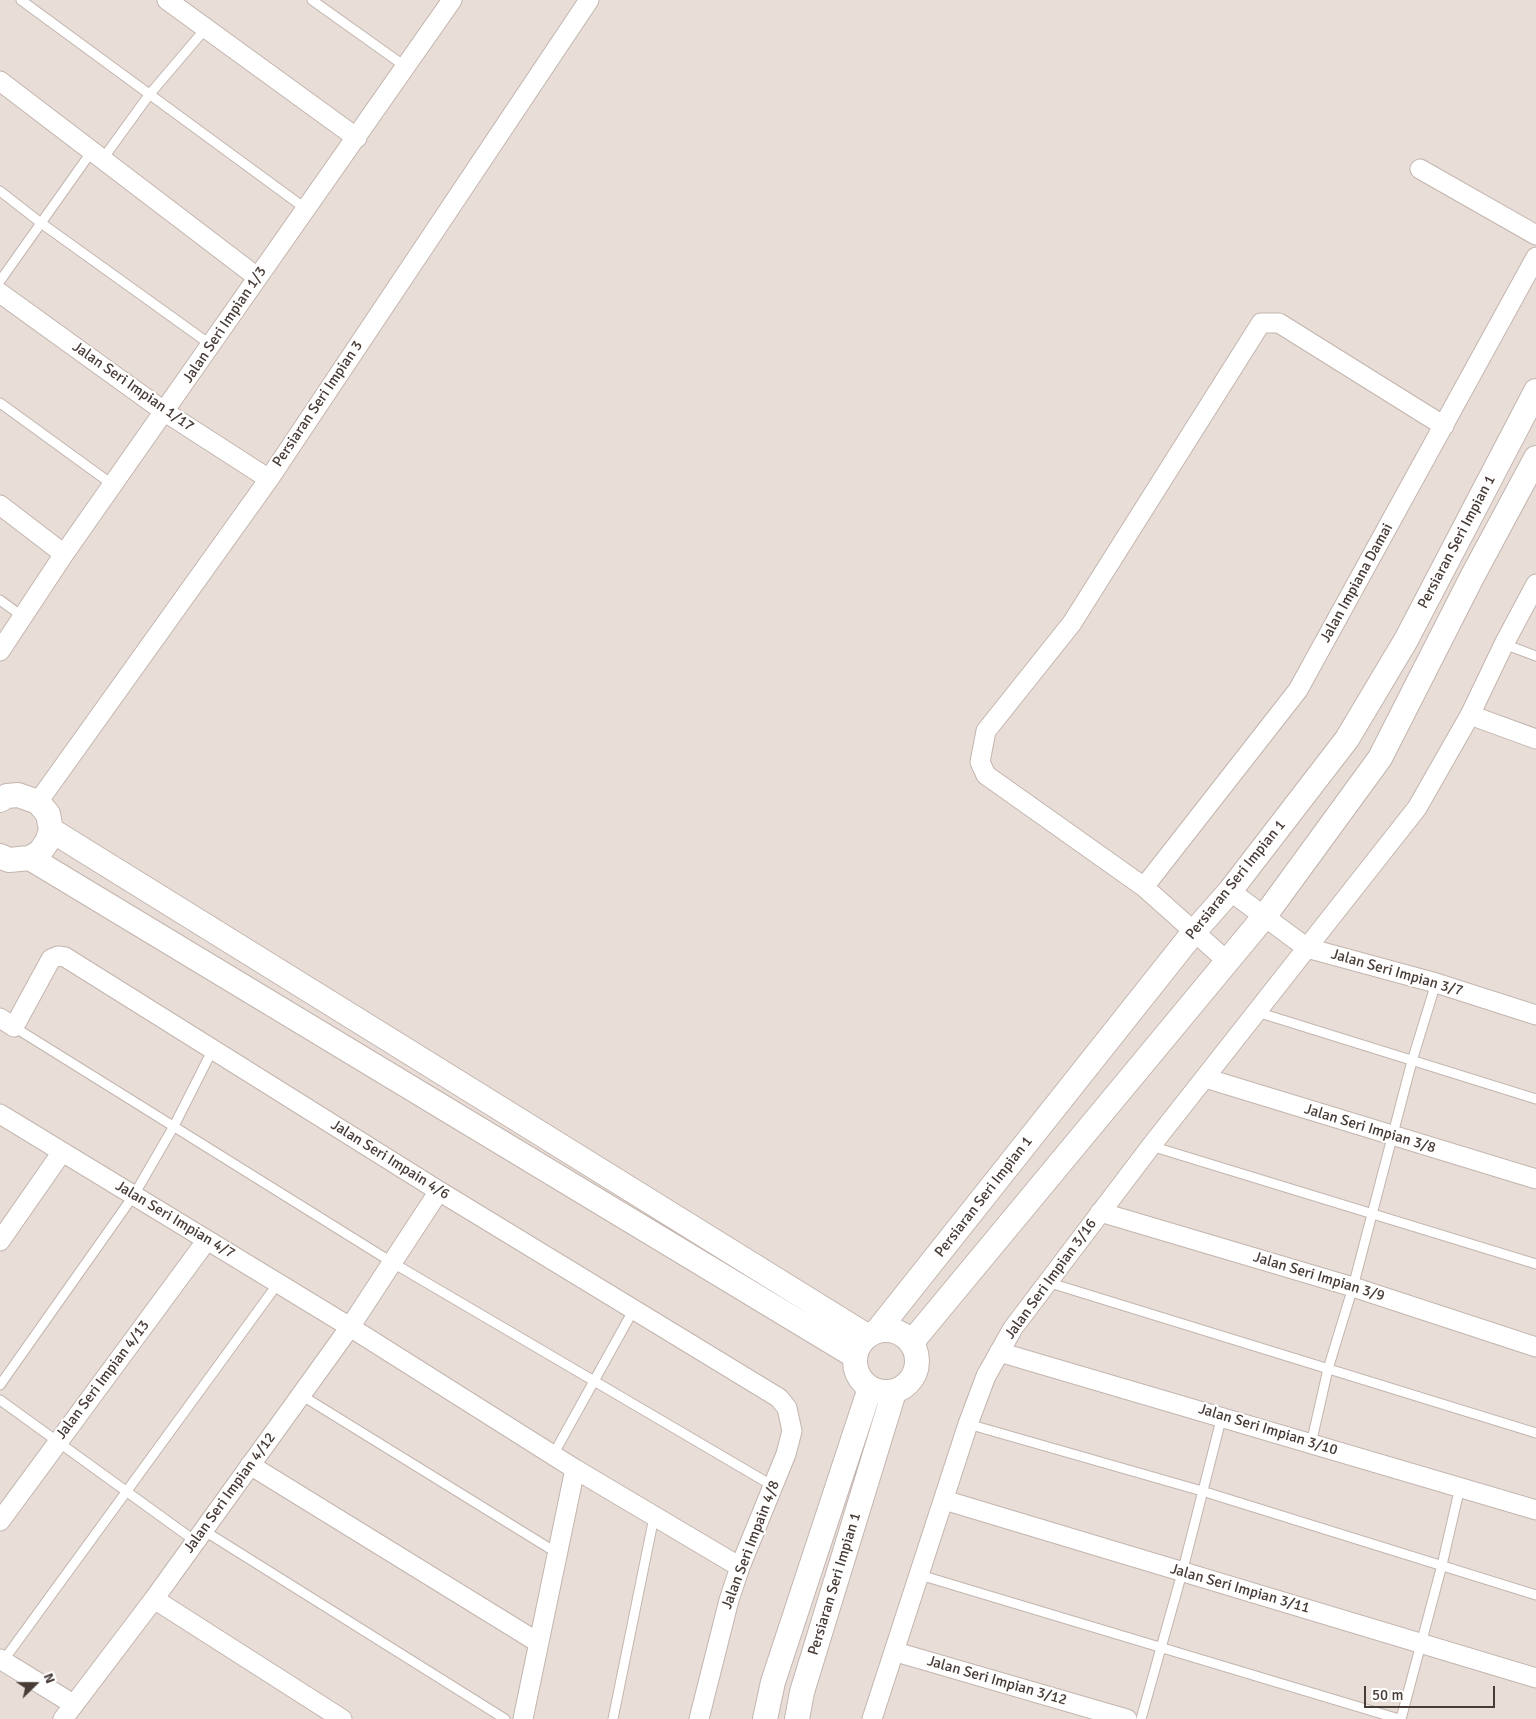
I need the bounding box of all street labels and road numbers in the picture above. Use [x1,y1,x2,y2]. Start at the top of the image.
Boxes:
street label: Jalan Seri Impian 1/3 [179,263,271,387]
street label: Persiaran Seri Impian 3 [269,337,367,471]
street label: Jalan Seri Impian 1/17 [69,338,197,436]
street label: Persiaran Seri Impian 1 [1414,472,1500,612]
street label: Jalan Impiana Damai [1317,520,1397,646]
street label: Persiaran Seri Impian 1 [1182,817,1290,943]
street label: Jalan Seri Impian 3/7 [1329,946,1465,1000]
street label: Jalan Seri Impian 3/8 [1302,1100,1438,1158]
street label: Jalan Seri Impain 4/6 [327,1116,453,1204]
street label: Persiaran Seri Impian 1 [931,1133,1037,1261]
street label: Jalan Seri Impian 4/7 [112,1177,238,1263]
street label: Jalan Seri Impian 3/16 [1001,1215,1101,1343]
street label: Jalan Seri Impian 3/9 [1251,1248,1387,1306]
street label: Jalan Seri Impian 4/13 [52,1317,154,1443]
street label: Jalan Seri Impian 3/10 [1196,1400,1340,1460]
street label: Jalan Seri Impian 4/12 [180,1429,280,1557]
street label: Jalan Seri Impain 4/8 [718,1478,784,1612]
street label: Persiaran Seri Impian 1 [805,1510,865,1658]
street label: Jalan Seri Impian 3/11 [1168,1560,1312,1618]
street label: Jalan Seri Impian 3/12 [925,1652,1069,1710]

